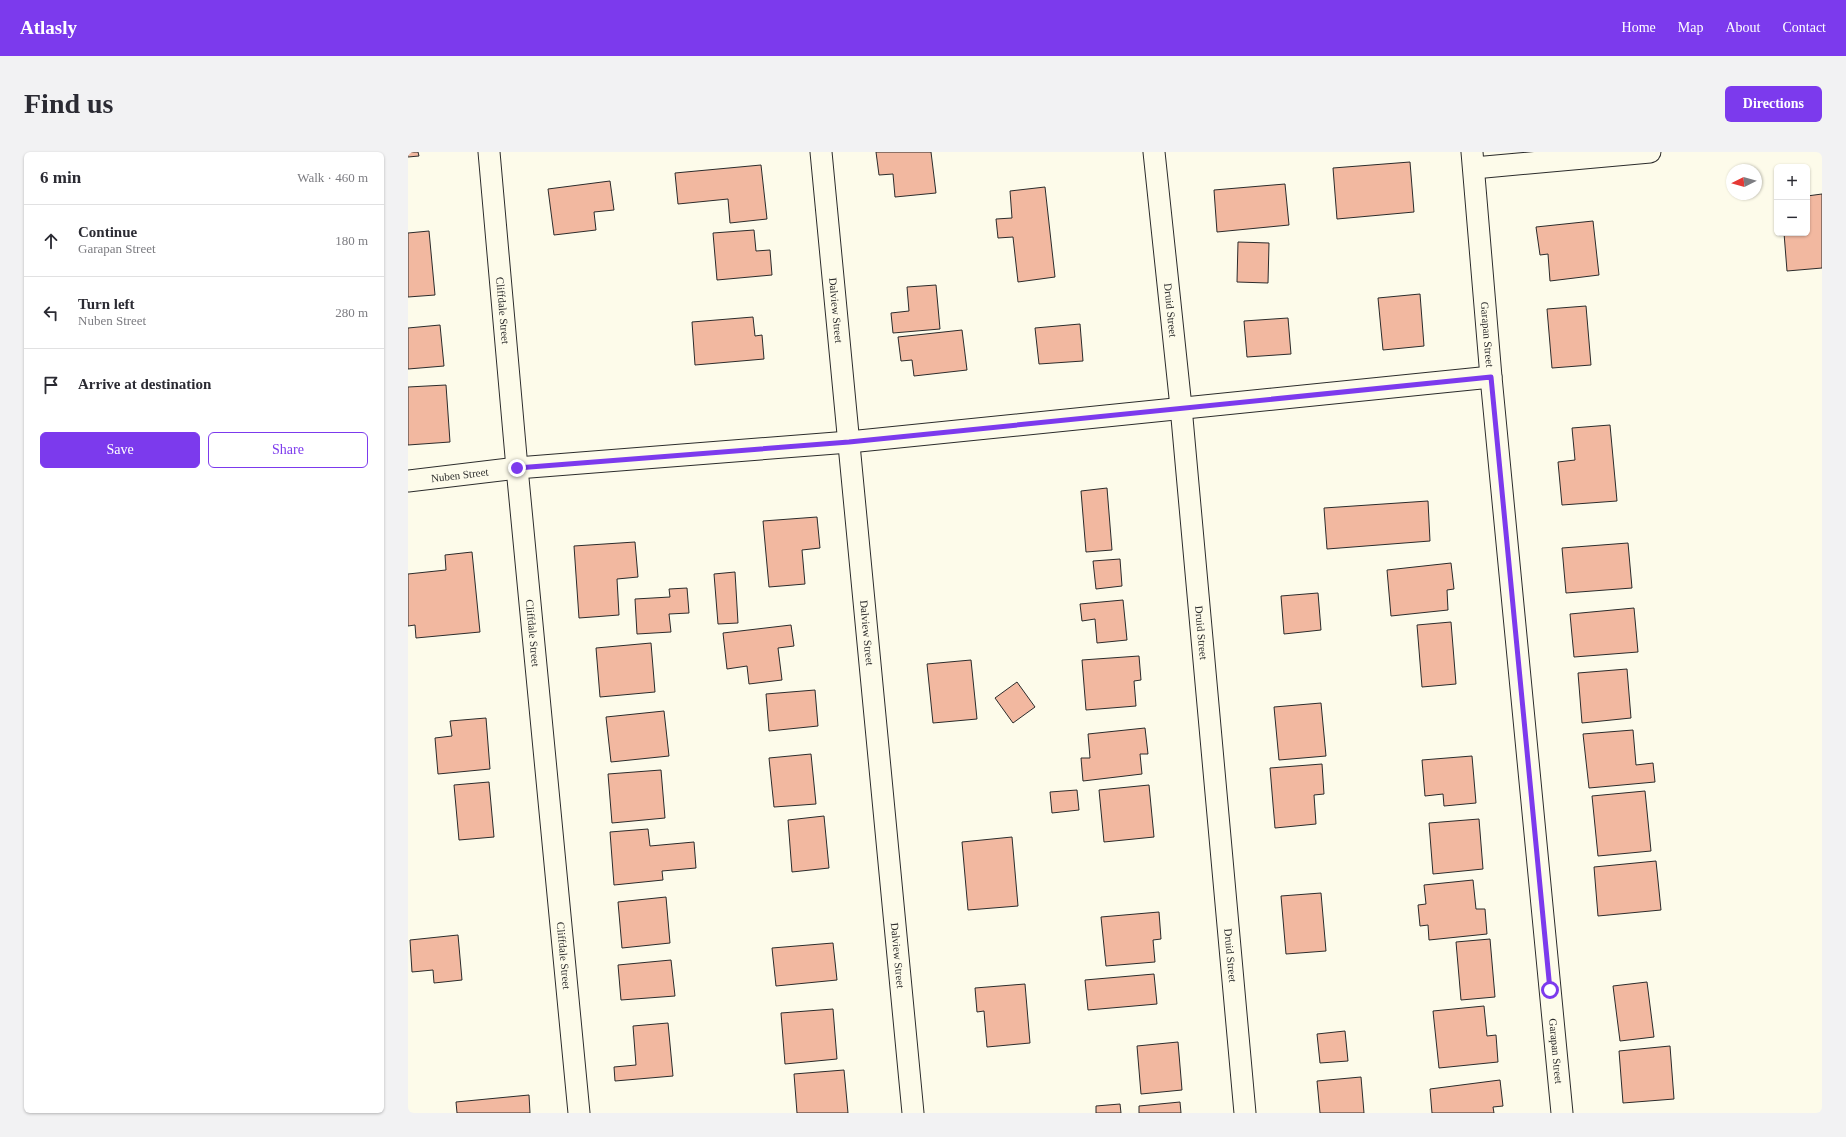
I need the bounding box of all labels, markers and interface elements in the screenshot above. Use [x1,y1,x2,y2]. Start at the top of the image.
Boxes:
text: Atlasly [20,17,77,38]
text: Home [1622,20,1656,35]
text: Map [1678,20,1703,35]
text: About [1725,20,1760,35]
text: Contact [1782,20,1826,35]
button: Directions [1725,86,1822,122]
text: Find us [24,88,114,119]
north arrow [1726,164,1762,200]
map controls [1774,164,1810,236]
button: + [1774,164,1810,200]
text: 6 min [40,168,81,187]
text: Walk · 460 m [297,170,368,185]
button: − [1774,200,1810,236]
text: Continue [78,224,137,240]
icon: ahead [40,230,62,252]
text: 180 m [335,233,368,248]
text: Garapan Street [78,241,156,256]
street label: Cliffdale Street [494,276,512,344]
street label: Dalview Street [827,277,845,344]
street label: Druid Street [1162,283,1180,338]
text: Turn left [78,296,135,312]
street label: Garapan Street [1479,301,1496,368]
icon: left [40,302,62,324]
text: 280 m [335,305,368,320]
text: Nuben Street [78,313,146,328]
icon: arrive [40,374,62,396]
text: Arrive at destination [78,376,211,392]
button: Save [40,432,200,468]
button: Share [208,432,368,468]
route end [508,459,526,477]
street label: Nuben Street [430,465,489,484]
street label: Cliffdale Street [524,599,542,667]
street label: Dalview Street [858,599,876,666]
street label: Druid Street [1193,605,1210,660]
street label: Cliffdale Street [555,921,573,990]
street label: Dalview Street [889,922,907,989]
street label: Druid Street [1222,928,1239,983]
route start [1541,981,1559,999]
street label: Garapan Street [1547,1018,1565,1084]

